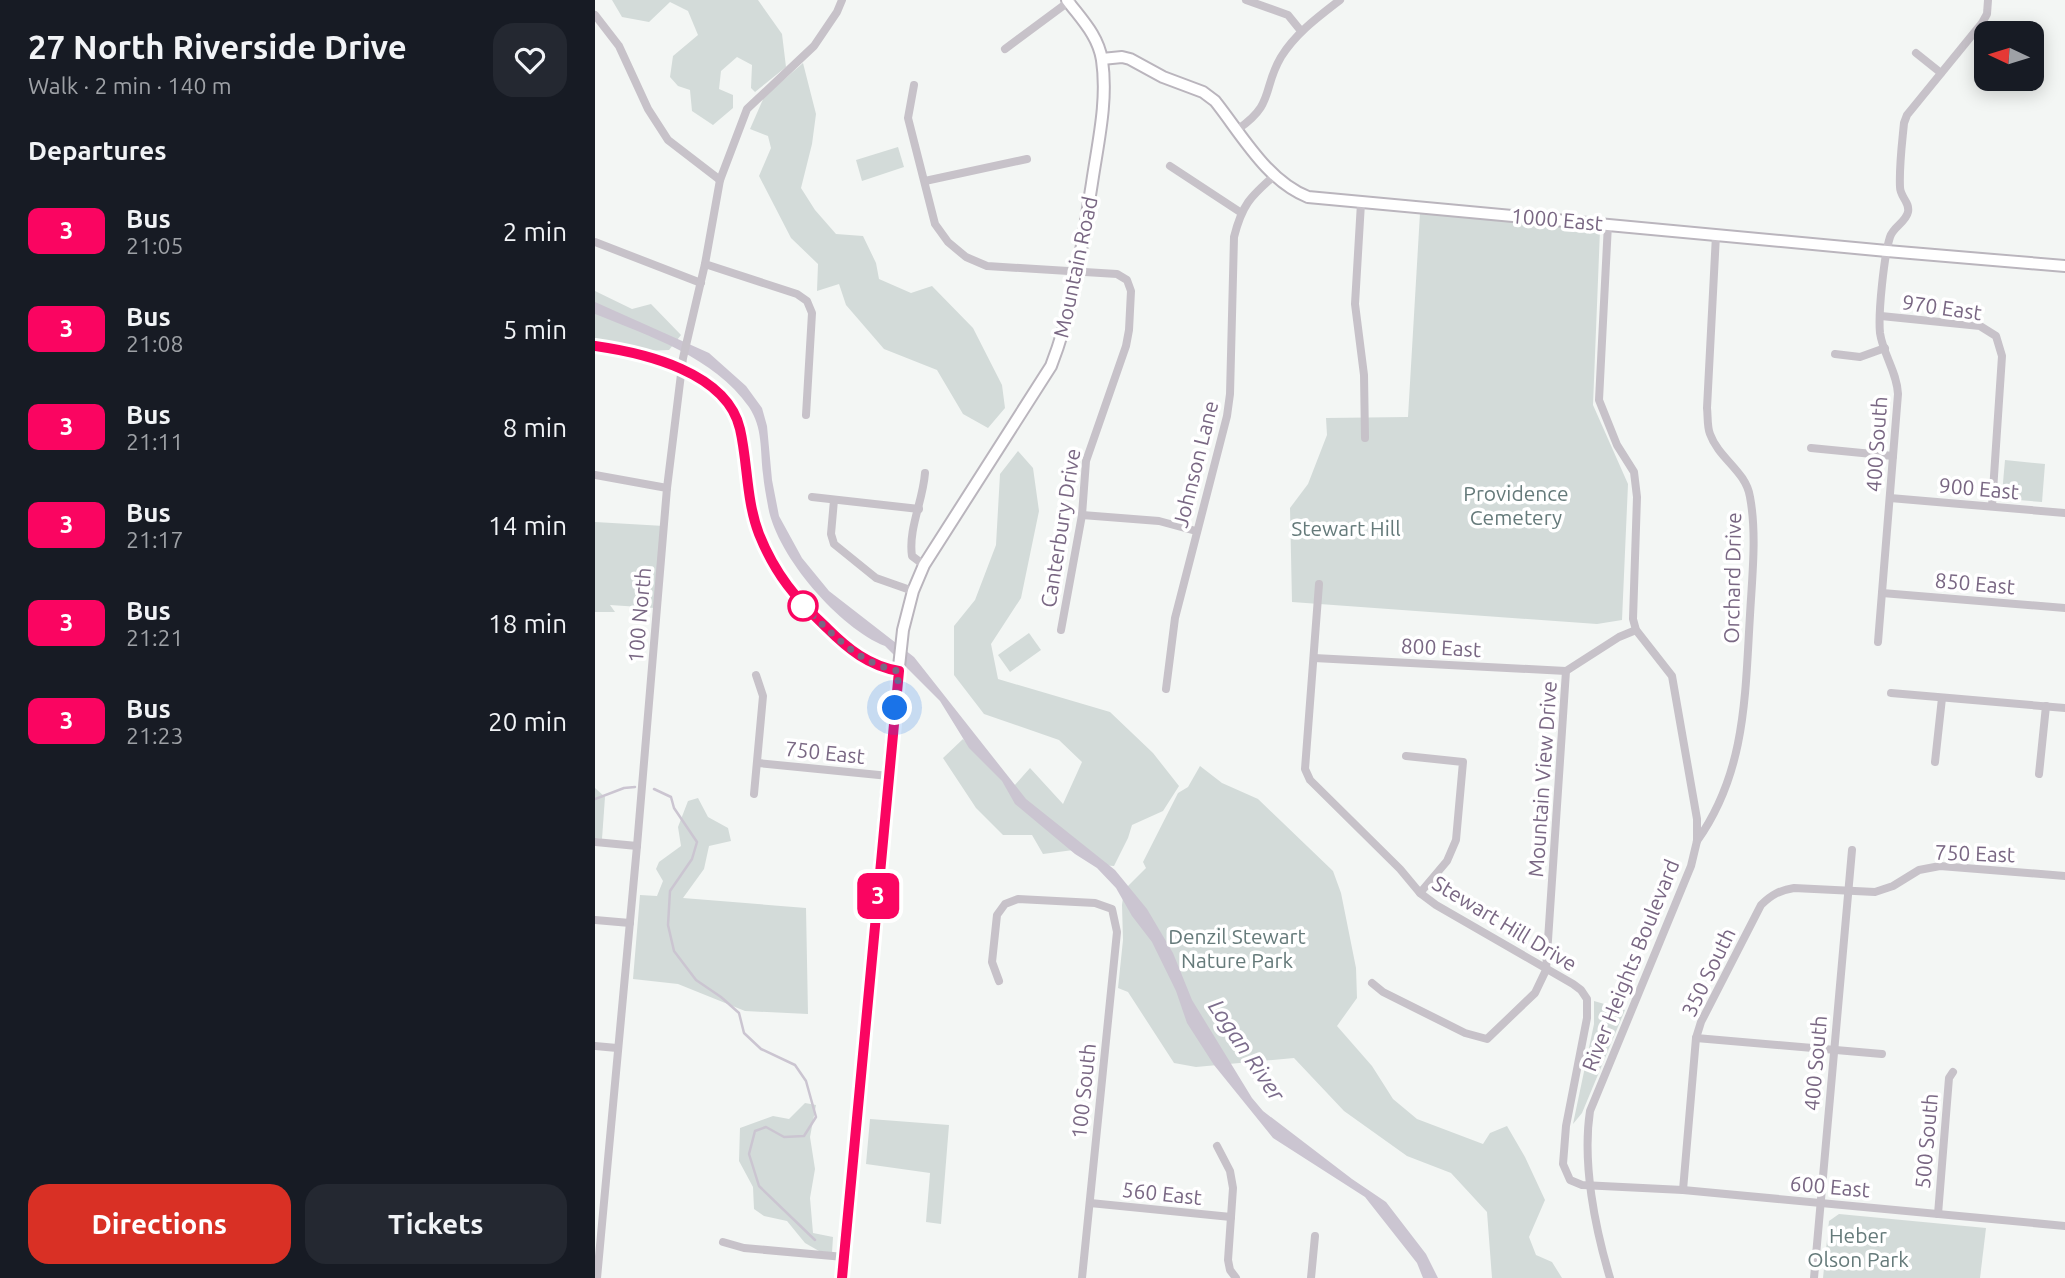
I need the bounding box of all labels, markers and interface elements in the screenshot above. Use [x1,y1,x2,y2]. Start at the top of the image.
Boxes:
north arrow [1974,21,2044,91]
map controls [1974,21,2044,91]
button: heart [493,23,567,97]
text: 27 North Riverside Drive [28,28,407,65]
text: Walk · 2 min · 140 m [28,73,232,98]
text: Departures [28,136,166,165]
street label: Mountain Road [1048,194,1102,340]
street label: 1000 East [1510,203,1604,235]
text: Bus [126,204,171,233]
text: 3 [60,217,73,244]
text: 2 min [503,217,567,246]
text: 21:05 [126,233,184,258]
street label: 970 East [1901,290,1983,324]
text: Bus [126,302,171,331]
text: 3 [60,315,73,342]
text: 5 min [503,315,567,344]
text: 21:08 [126,331,184,356]
street label: 400 South [1861,395,1891,493]
street label: Johnson Lane [1168,398,1222,530]
text: Bus [126,400,171,429]
text: 3 [60,413,73,440]
text: 8 min [503,413,567,442]
text: 21:11 [126,429,184,454]
street label: Canterbury Drive [1036,447,1084,609]
street label: 900 East [1938,473,2020,503]
park label: Providence Cemetery [1463,481,1569,529]
text: Bus [126,498,171,527]
text: 3 [60,511,73,538]
text: 14 min [488,511,567,540]
street label: Orchard Drive [1719,512,1745,644]
park label: Stewart Hill [1291,516,1401,540]
text: 21:17 [126,527,184,552]
street label: 100 North [623,566,655,664]
street label: 850 East [1934,568,2016,598]
unlabelled marker [788,591,818,621]
text: Bus [126,596,171,625]
text: 3 [60,609,73,636]
text: 18 min [488,609,567,638]
text: 21:21 [126,625,184,650]
street label: 800 East [1400,633,1482,661]
street label: Mountain View Drive [1523,680,1561,878]
your location [877,690,912,725]
text: Bus [126,694,171,723]
text: 3 [60,707,73,734]
text: 20 min [488,707,567,736]
text: 21:23 [126,723,184,748]
street label: 750 East [784,736,866,768]
street label: 750 East [1934,840,2016,866]
street label: River Heights Boulevard [1576,856,1684,1074]
street label: Stewart Hill Drive [1428,870,1582,976]
line badge: 3 [855,873,901,919]
text: 3 [871,882,885,909]
park label: Denzil Stewart Nature Park [1168,924,1306,972]
street label: 350 South [1676,924,1740,1020]
water label: Logan River [1204,995,1291,1106]
street label: 400 South [1799,1014,1831,1112]
street label: 100 South [1066,1042,1100,1140]
street label: 500 South [1910,1092,1942,1190]
street label: 600 East [1789,1171,1871,1201]
street label: 560 East [1121,1177,1203,1209]
button: Directions [28,1184,291,1264]
button: Tickets [305,1184,567,1264]
park label: Heber Olson Park [1807,1223,1909,1271]

